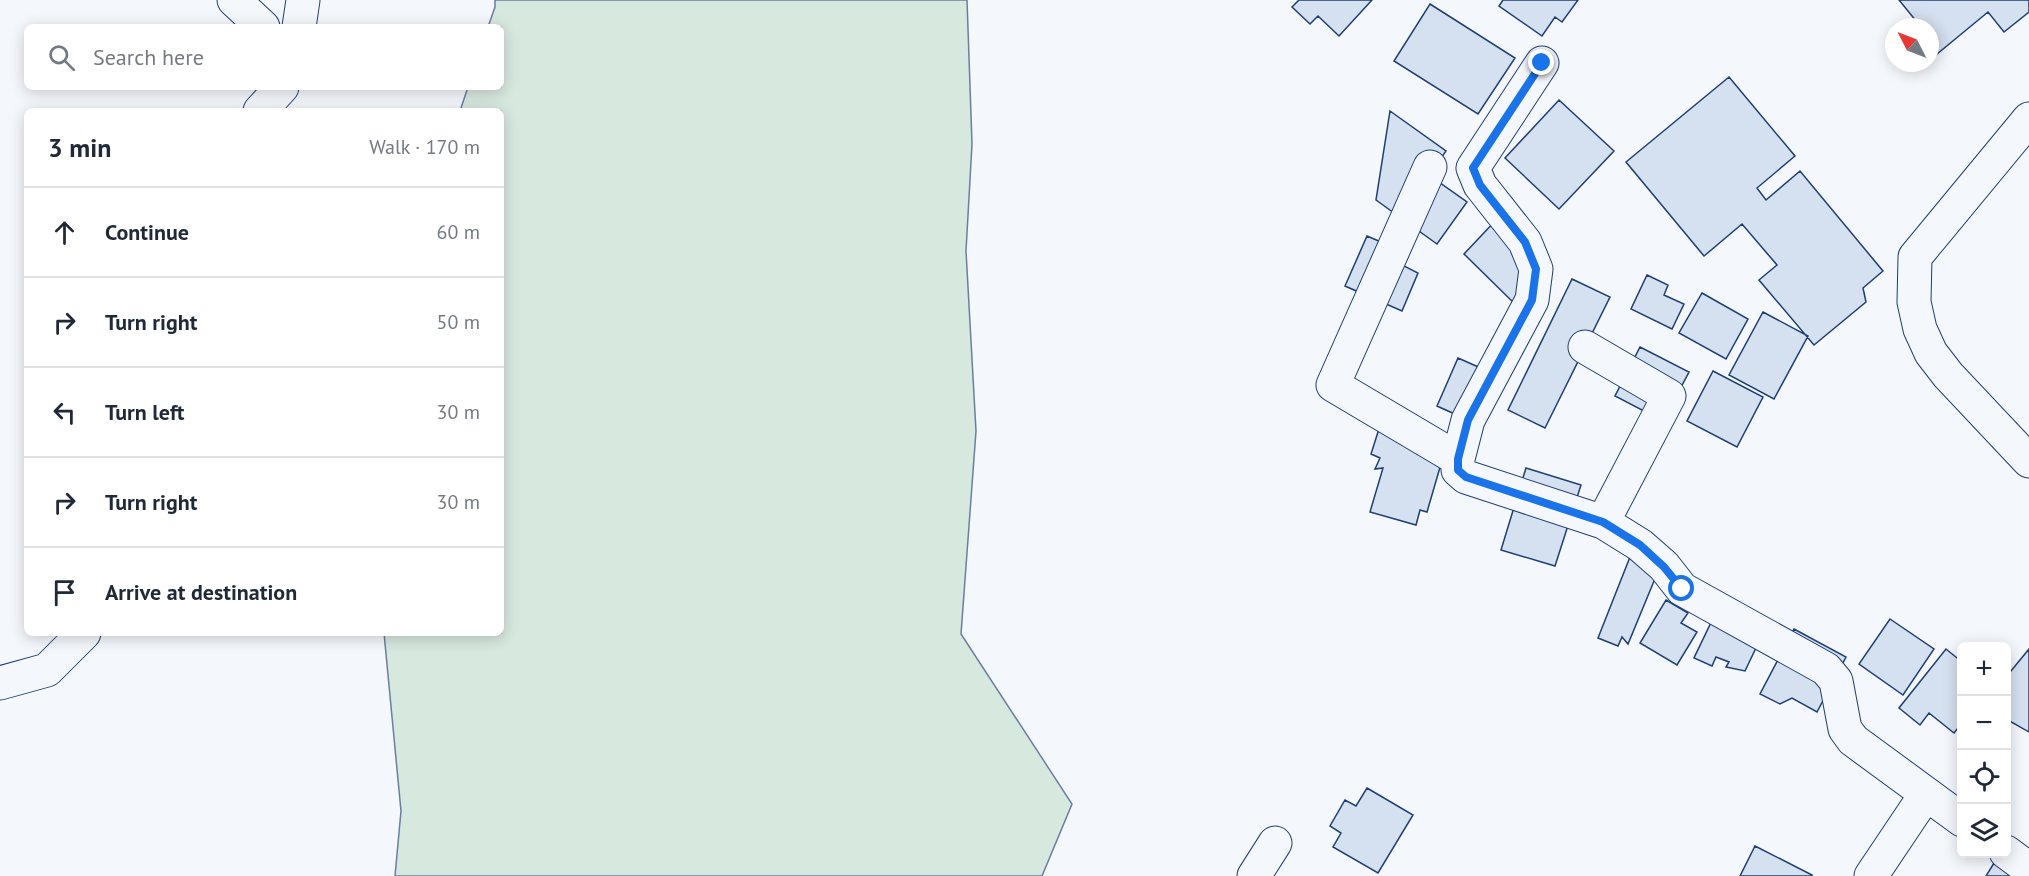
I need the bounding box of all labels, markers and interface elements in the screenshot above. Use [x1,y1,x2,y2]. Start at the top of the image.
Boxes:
north arrow [1885,18,1939,72]
search box [24,24,504,90]
icon: search [45,41,78,74]
text: Search here [93,43,204,71]
route end [1528,49,1554,75]
text: 3 min [48,131,111,164]
text: Walk · 170 m [369,134,480,160]
icon: ahead [48,216,81,249]
text: Continue [105,218,189,246]
text: 60 m [437,219,480,245]
icon: right [48,306,81,339]
text: Turn right [105,308,197,336]
text: 50 m [437,309,480,335]
icon: left [48,396,81,429]
text: Turn left [105,398,185,426]
text: 30 m [437,399,480,425]
icon: right [48,486,81,519]
text: Turn right [105,488,197,516]
text: 30 m [437,489,480,515]
route start [1668,575,1694,601]
icon: arrive [48,576,81,609]
text: Arrive at destination [105,578,297,606]
map controls [1957,642,2011,858]
button: + [1957,642,2011,696]
button: − [1957,696,2011,750]
button: locate [1957,750,2011,804]
button: layers [1957,804,2011,858]

